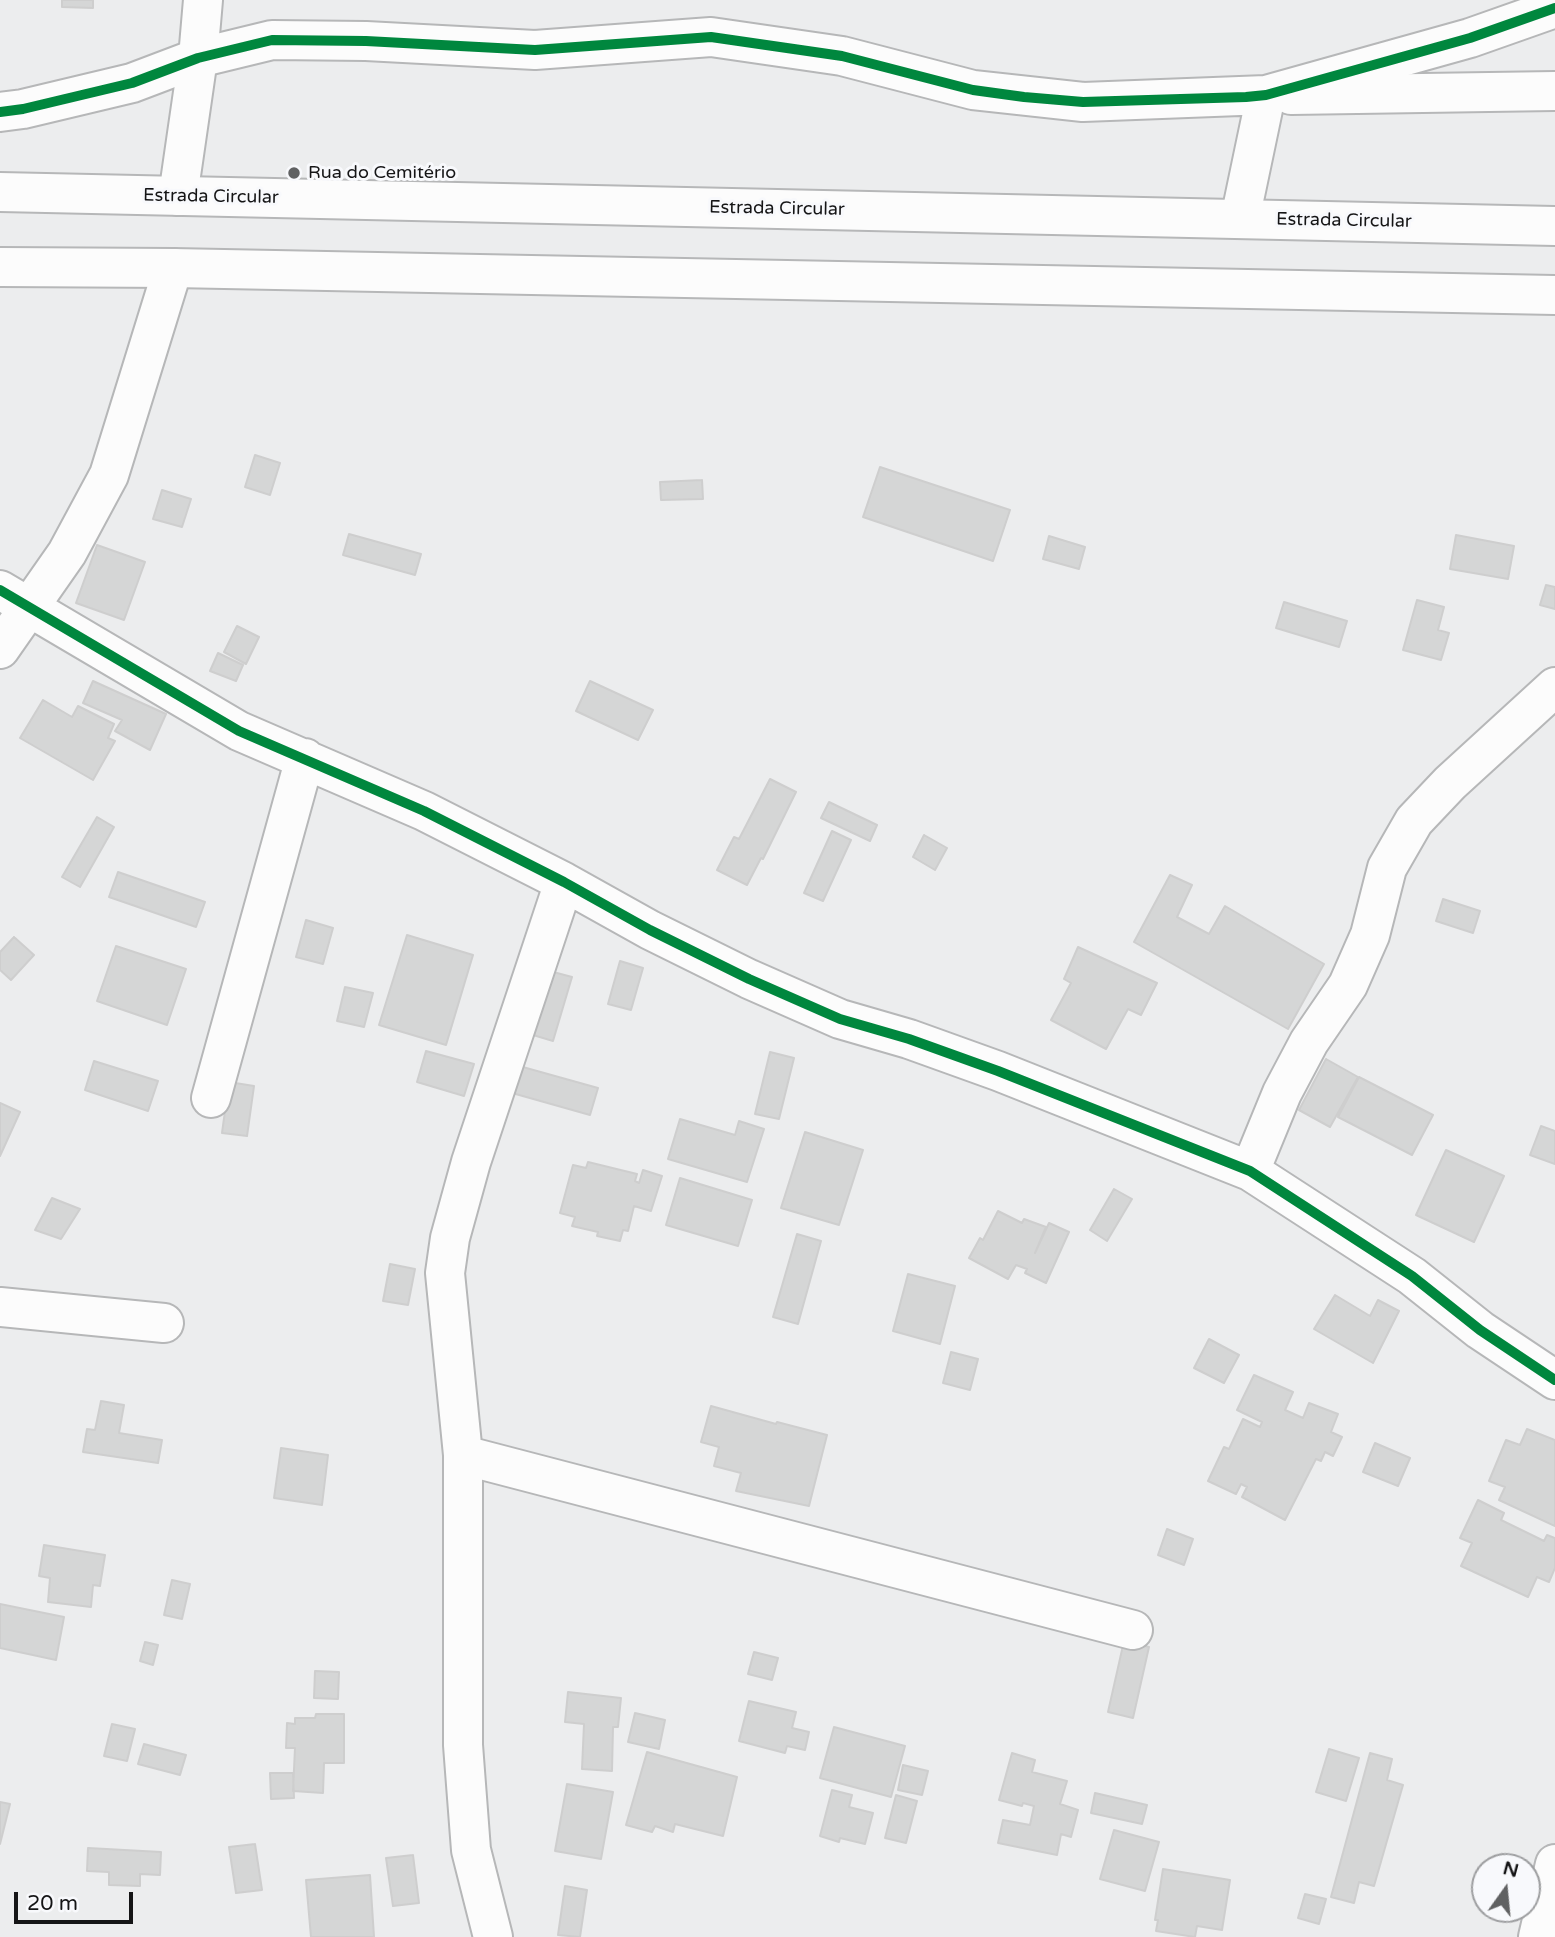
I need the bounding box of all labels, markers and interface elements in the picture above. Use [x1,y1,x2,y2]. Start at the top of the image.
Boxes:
place label: Rua do Cemitério [308,162,456,184]
marker: Rua do Cemitério [286,165,302,181]
street label: Estrada Circular [143,185,279,209]
street label: Estrada Circular [709,197,845,221]
street label: Estrada Circular [1276,209,1412,233]
north arrow [1471,1853,1541,1923]
text: N [1501,1857,1521,1882]
scale bar [18,1878,136,1922]
text: 20 m [27,1891,78,1916]

